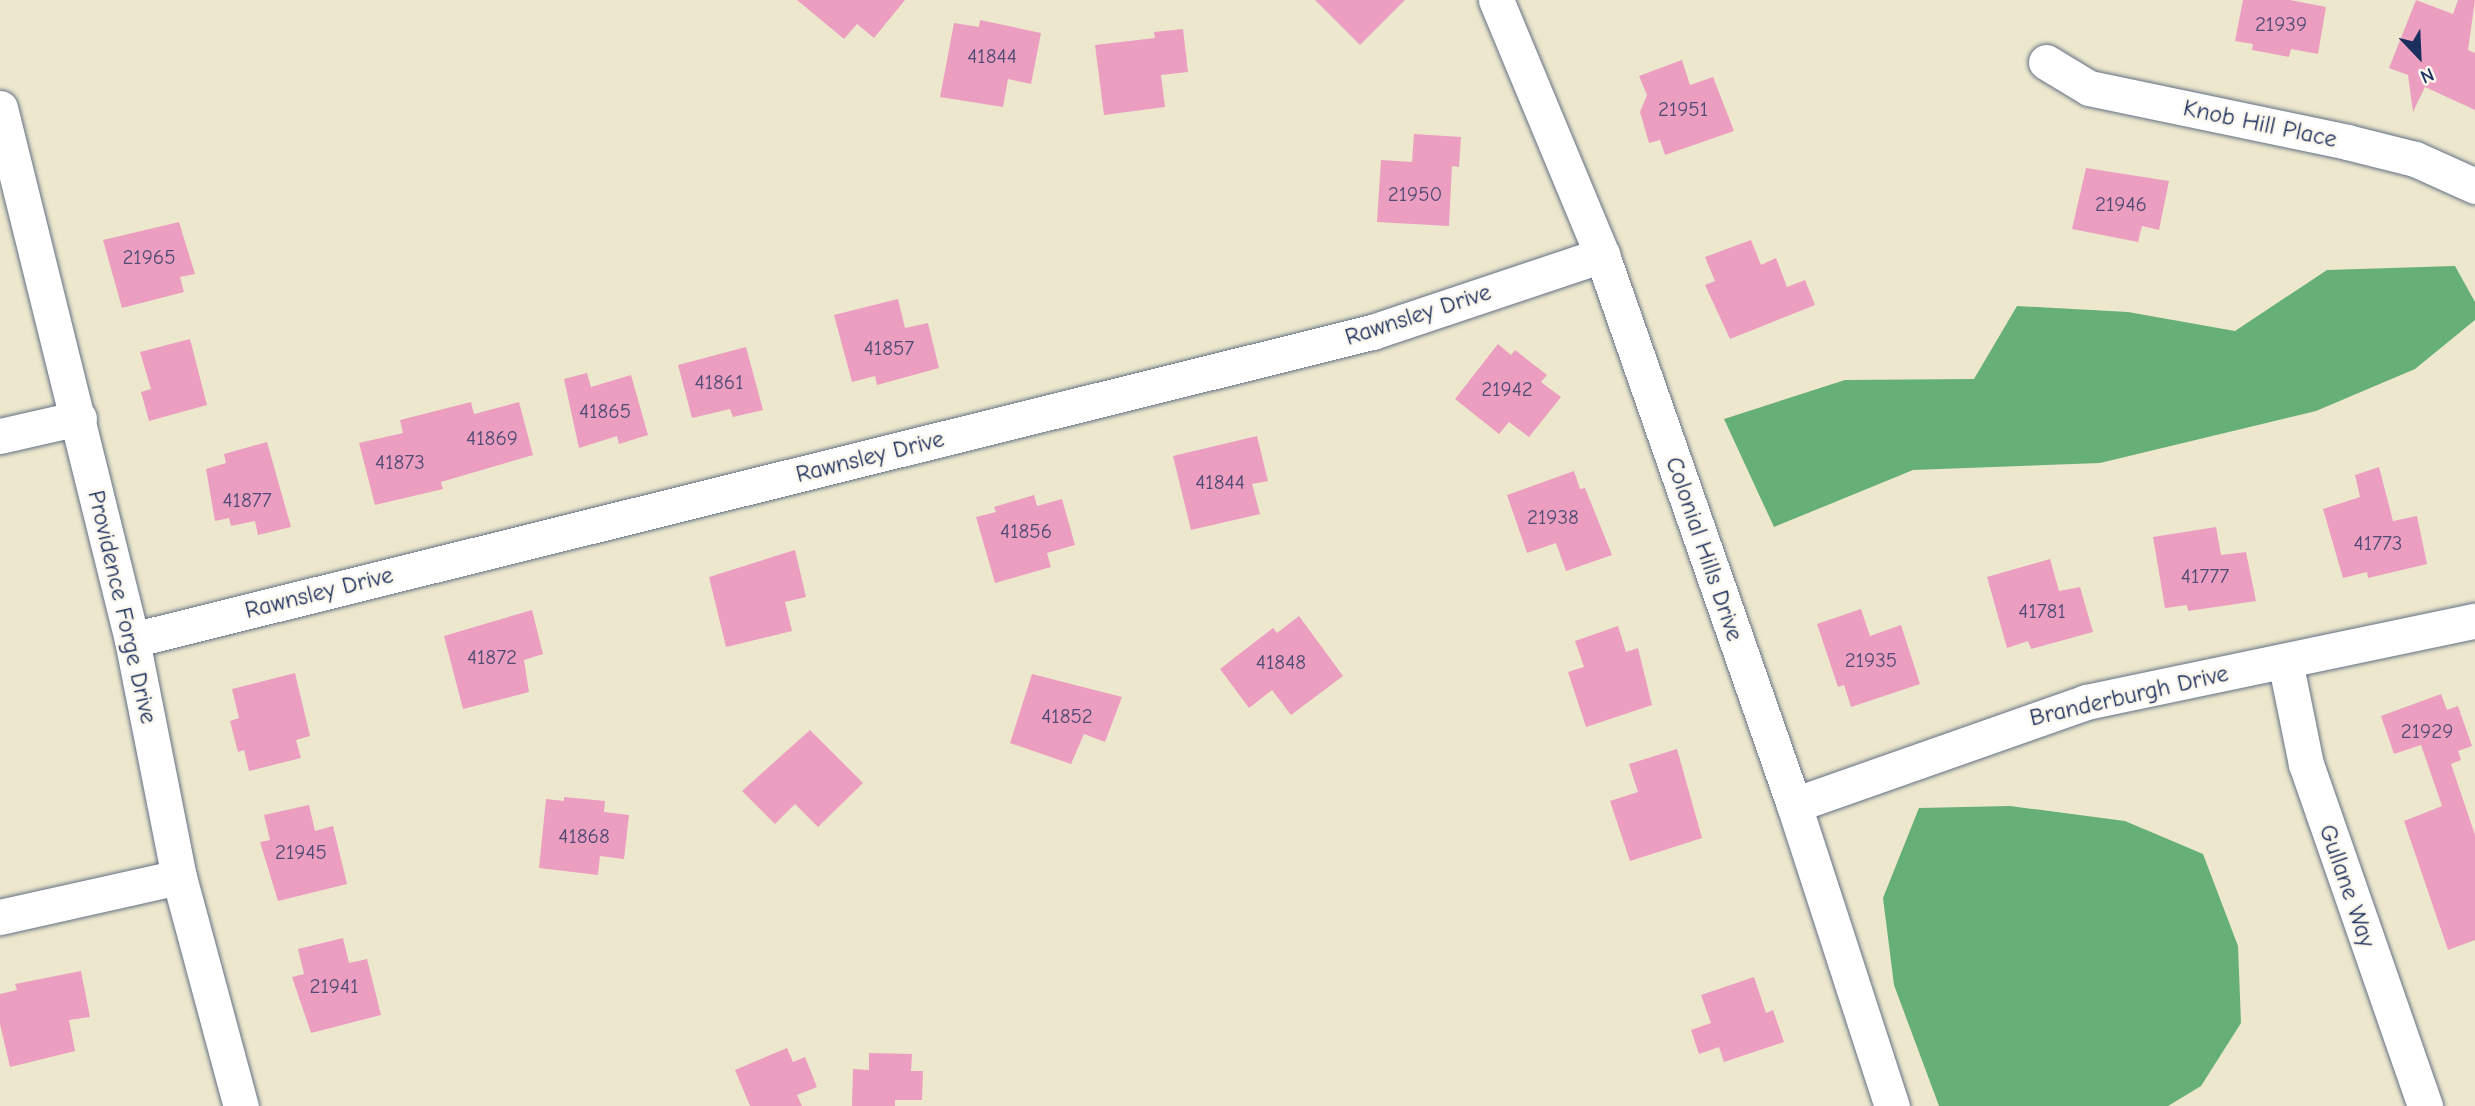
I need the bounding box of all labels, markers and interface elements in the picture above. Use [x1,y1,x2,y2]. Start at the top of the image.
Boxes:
house number: 21939 [2255,11,2307,37]
north arrow [2384,21,2454,91]
house number: 41844 [967,43,1017,69]
text: N [2417,63,2437,88]
street label: Knob Hill Place [2181,94,2339,154]
house number: 21951 [1658,96,1708,122]
house number: 21950 [1388,181,1442,207]
house number: 21946 [2095,191,2147,217]
house number: 21965 [122,244,176,270]
street label: Rawnsley Drive [1341,278,1495,352]
house number: 41857 [864,335,914,361]
house number: 41861 [695,369,743,395]
house number: 21942 [1481,376,1533,402]
house number: 41865 [579,398,631,424]
house number: 41869 [466,425,518,451]
street label: Rawnsley Drive [793,425,947,489]
house number: 41873 [375,449,425,475]
street label: Colonial Hills Drive [1659,453,1749,645]
house number: 41844 [1195,469,1245,495]
house number: 41877 [222,487,272,513]
street label: Providence Forge Drive [81,488,163,726]
house number: 21938 [1527,504,1579,530]
house number: 41856 [1000,518,1052,544]
house number: 41773 [2354,530,2402,556]
street label: Rawnsley Drive [242,561,396,625]
house number: 41777 [2181,563,2229,589]
house number: 41781 [2018,598,2066,624]
house number: 41872 [467,644,517,670]
house number: 21935 [1845,647,1897,673]
house number: 41848 [1256,649,1306,675]
street label: Branderburgh Drive [2027,659,2231,733]
house number: 41852 [1041,703,1093,729]
house number: 21929 [2401,718,2453,744]
street label: Gullane Way [2313,821,2381,951]
house number: 41868 [558,823,610,849]
house number: 21945 [275,839,327,865]
house number: 21941 [310,973,358,999]

